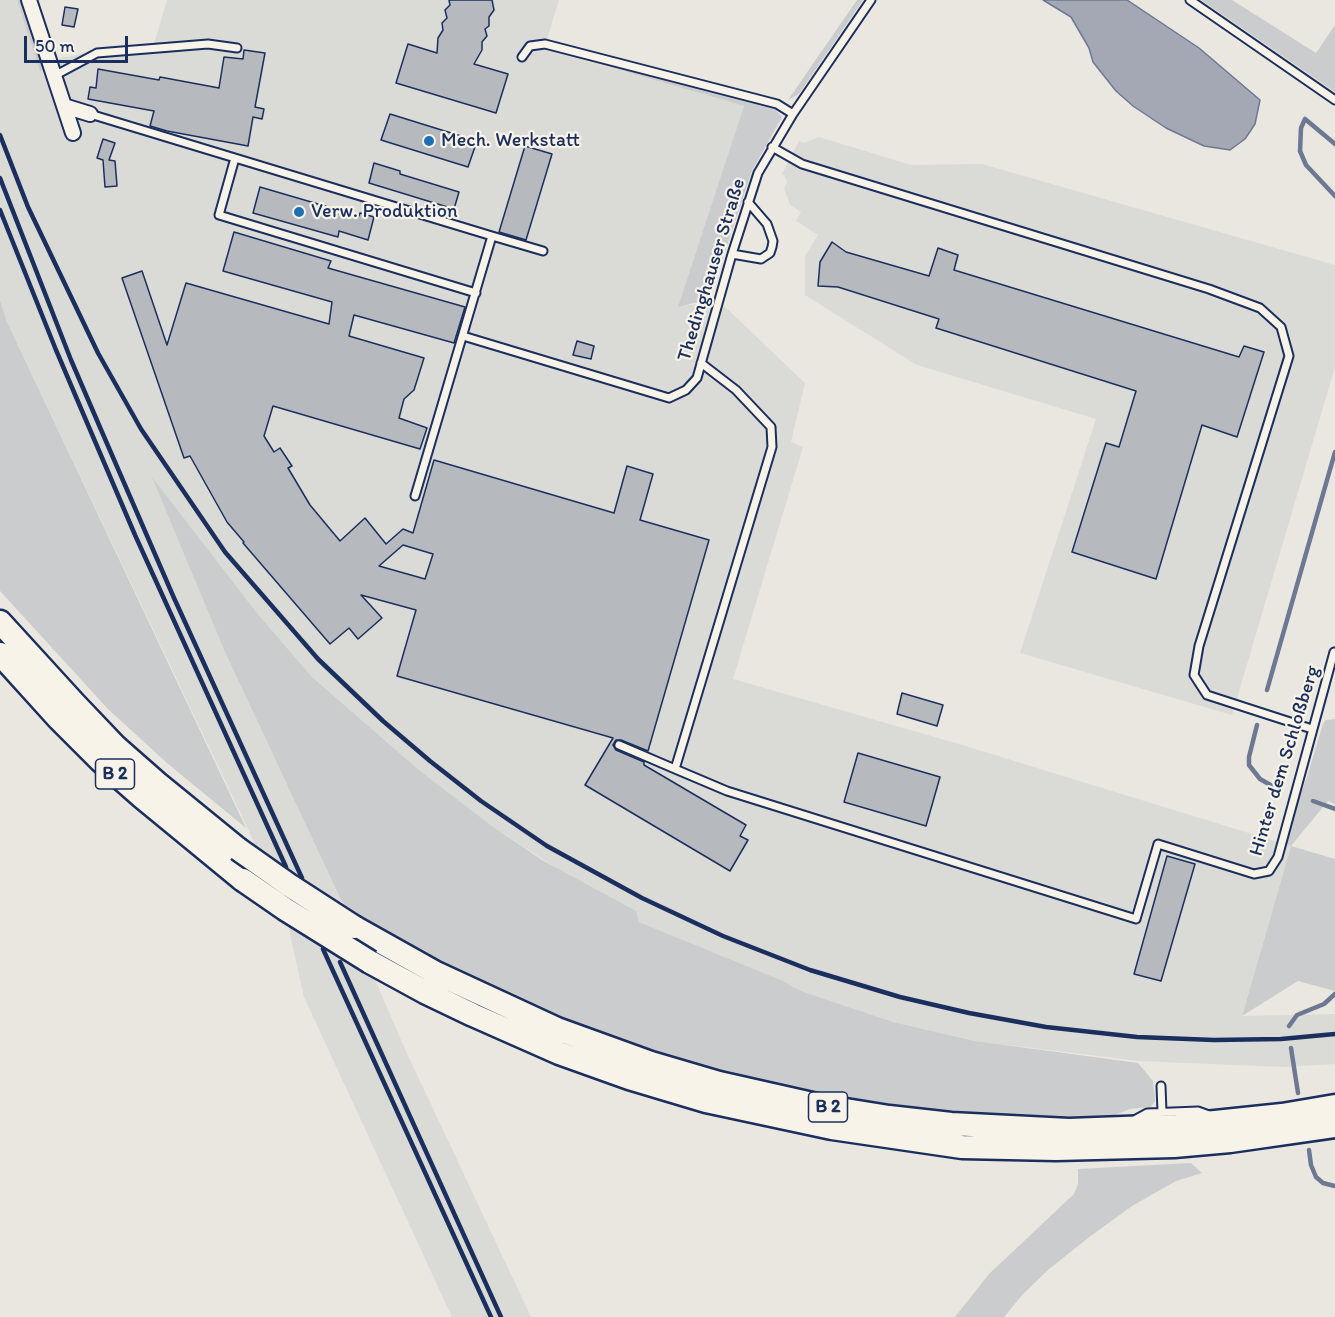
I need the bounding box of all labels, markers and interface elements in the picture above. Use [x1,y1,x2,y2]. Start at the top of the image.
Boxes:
scale bar [27,24,130,62]
text: 50 m [35,35,75,57]
place label: Mech. Werkstatt [441,129,580,153]
marker: Mech. Werkstatt [422,134,436,148]
street label: Thedinghauser Straße [673,176,751,364]
place label: Verw. Produktion [311,200,458,224]
marker: Verw. Produktion [292,205,306,219]
street label: Hinter dem Schloßberg [1245,663,1325,859]
road number: B 2 [96,759,134,789]
road number: B 2 [808,1092,848,1122]

